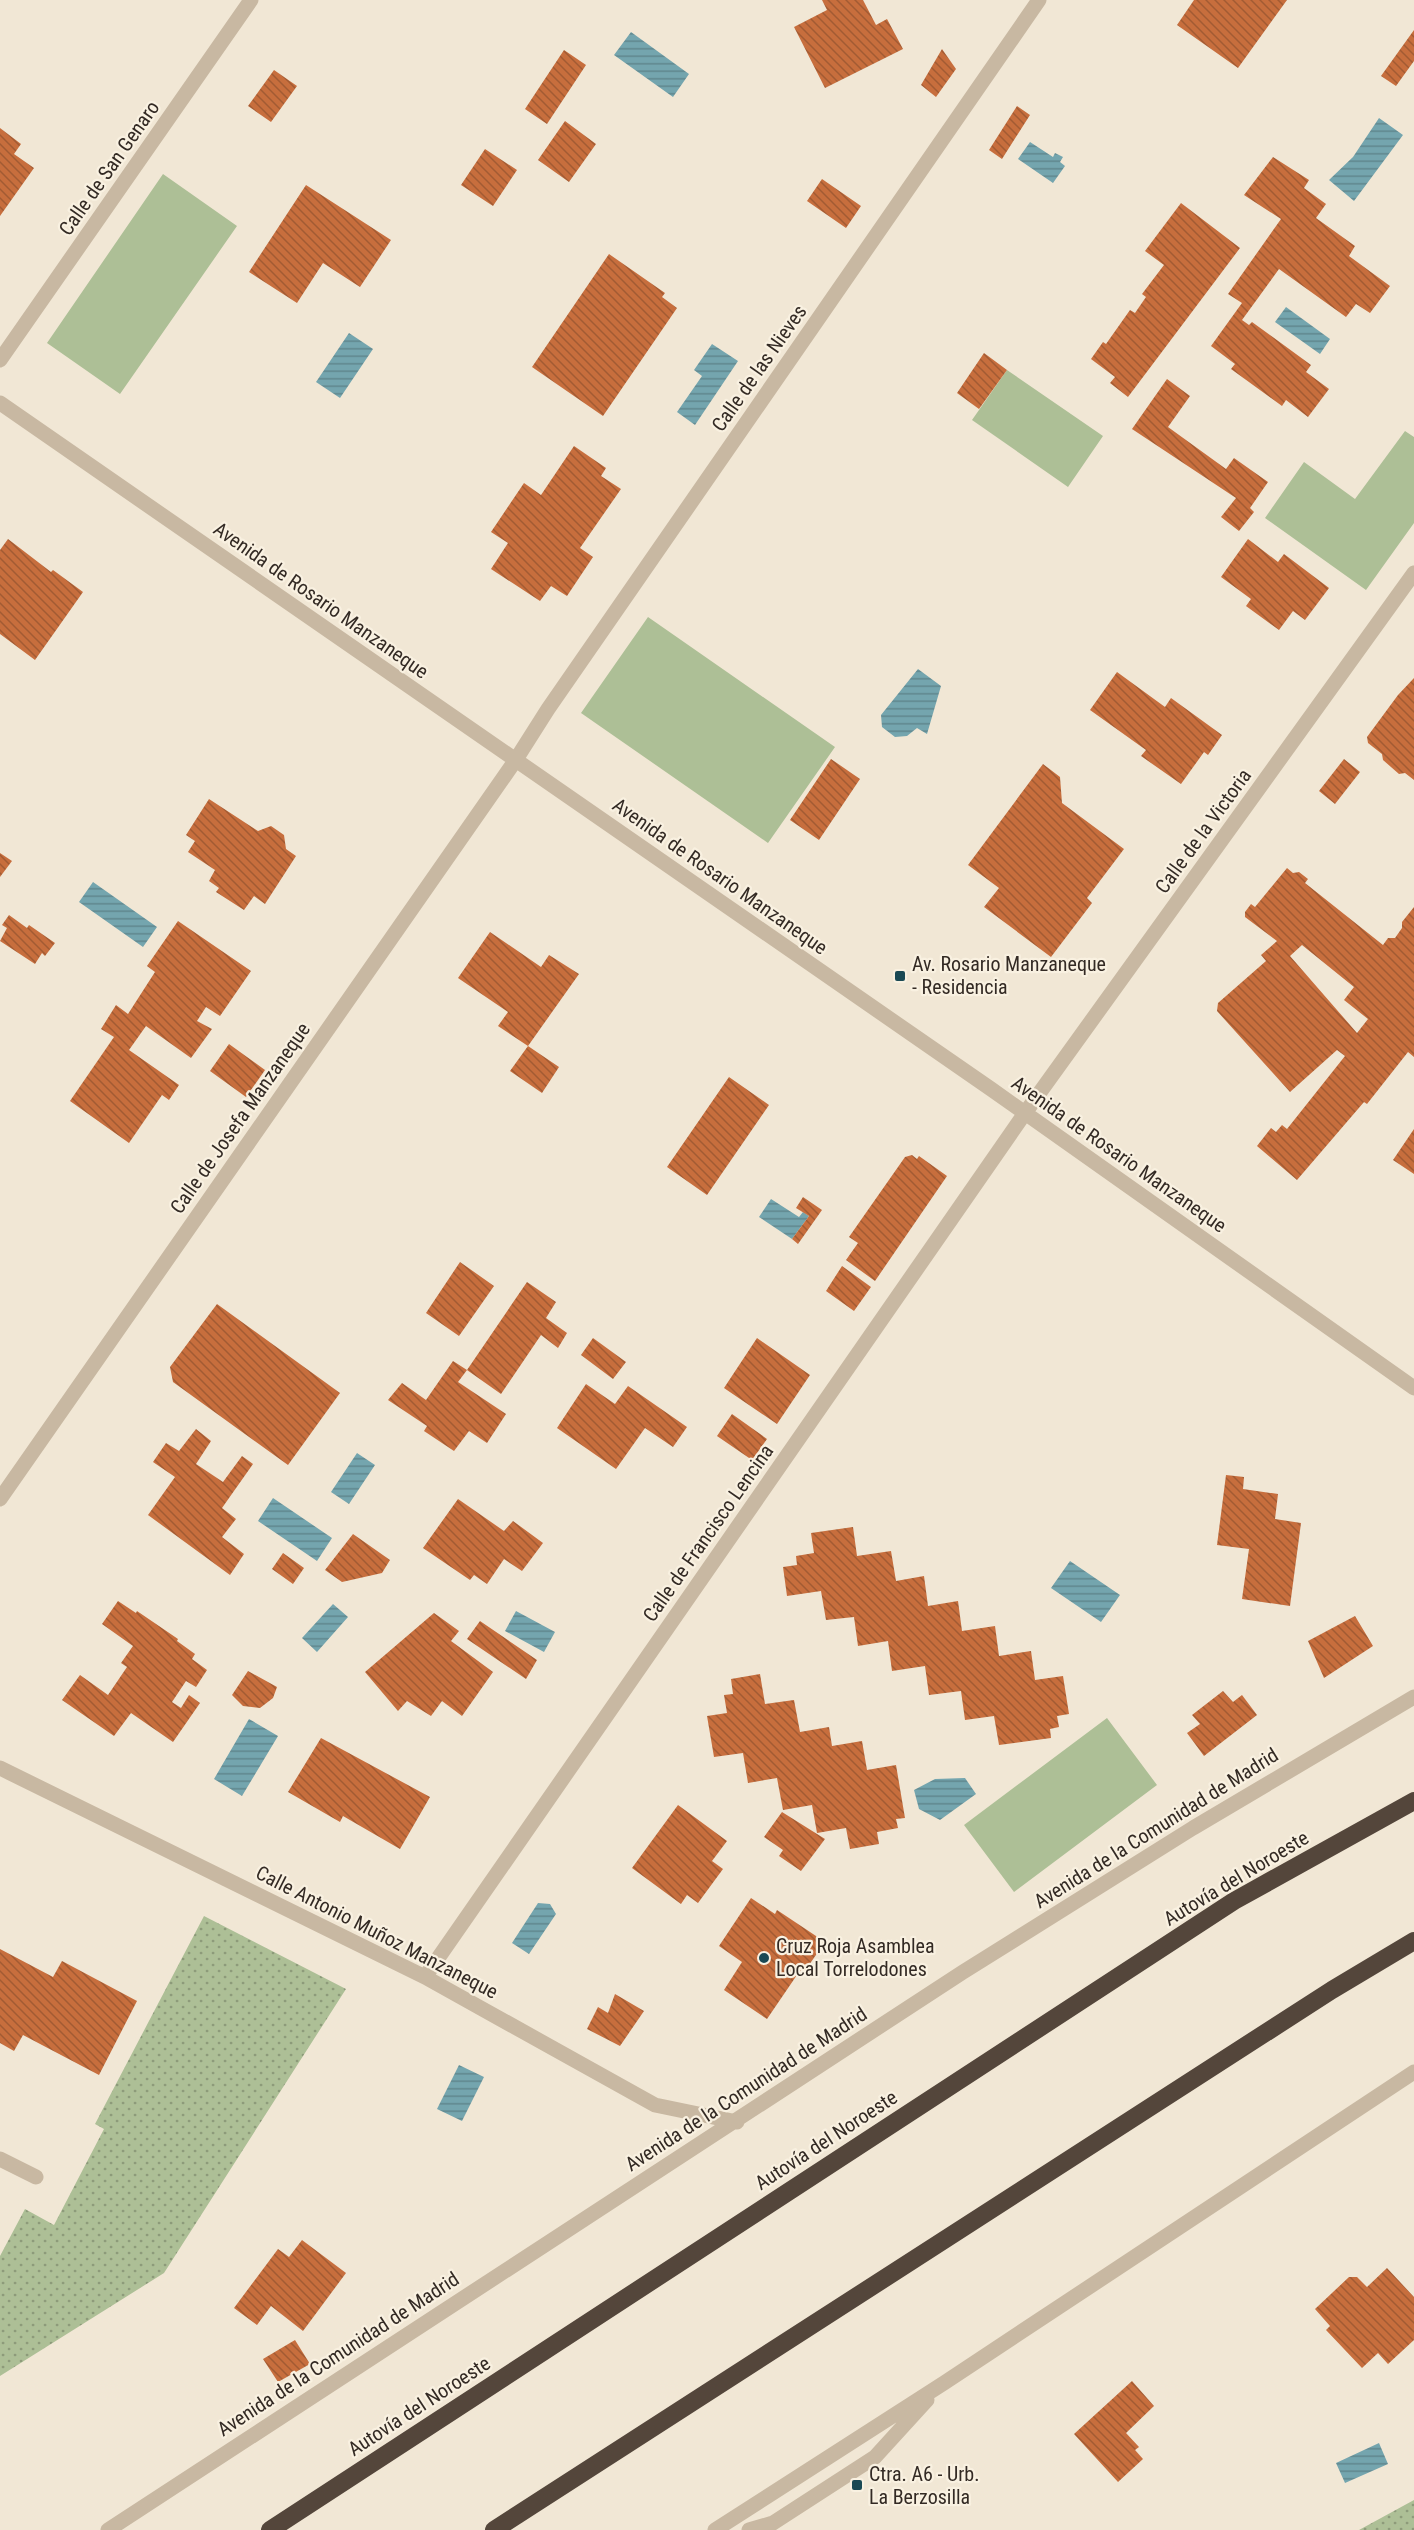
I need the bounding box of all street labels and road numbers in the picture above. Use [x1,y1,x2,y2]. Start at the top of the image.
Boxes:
street label: Calle de San Genaro [54,96,164,240]
street label: Calle de las Nieves [706,300,812,436]
street label: Avenida de Rosario Manzaneque [209,517,433,683]
street label: Calle de la Victoria [1150,764,1256,898]
street label: Avenida de Rosario Manzaneque [608,793,832,959]
street label: Calle de Josefa Manzaneque [165,1018,315,1218]
street label: Avenida de Rosario Manzaneque [1007,1071,1231,1237]
street label: Calle de Francisco Lencina [638,1440,778,1626]
street label: Avenida de la Comunidad de Madrid [1029,1743,1283,1913]
street label: Autovía del Noroeste [1159,1825,1313,1931]
street label: Calle Antonio Muñoz Manzaneque [252,1860,502,2004]
street label: Avenida de la Comunidad de Madrid [621,2002,871,2176]
street label: Autovía del Noroeste [750,2085,902,2195]
street label: Avenida de la Comunidad de Madrid [213,2267,463,2441]
street label: Autovía del Noroeste [343,2351,495,2461]

